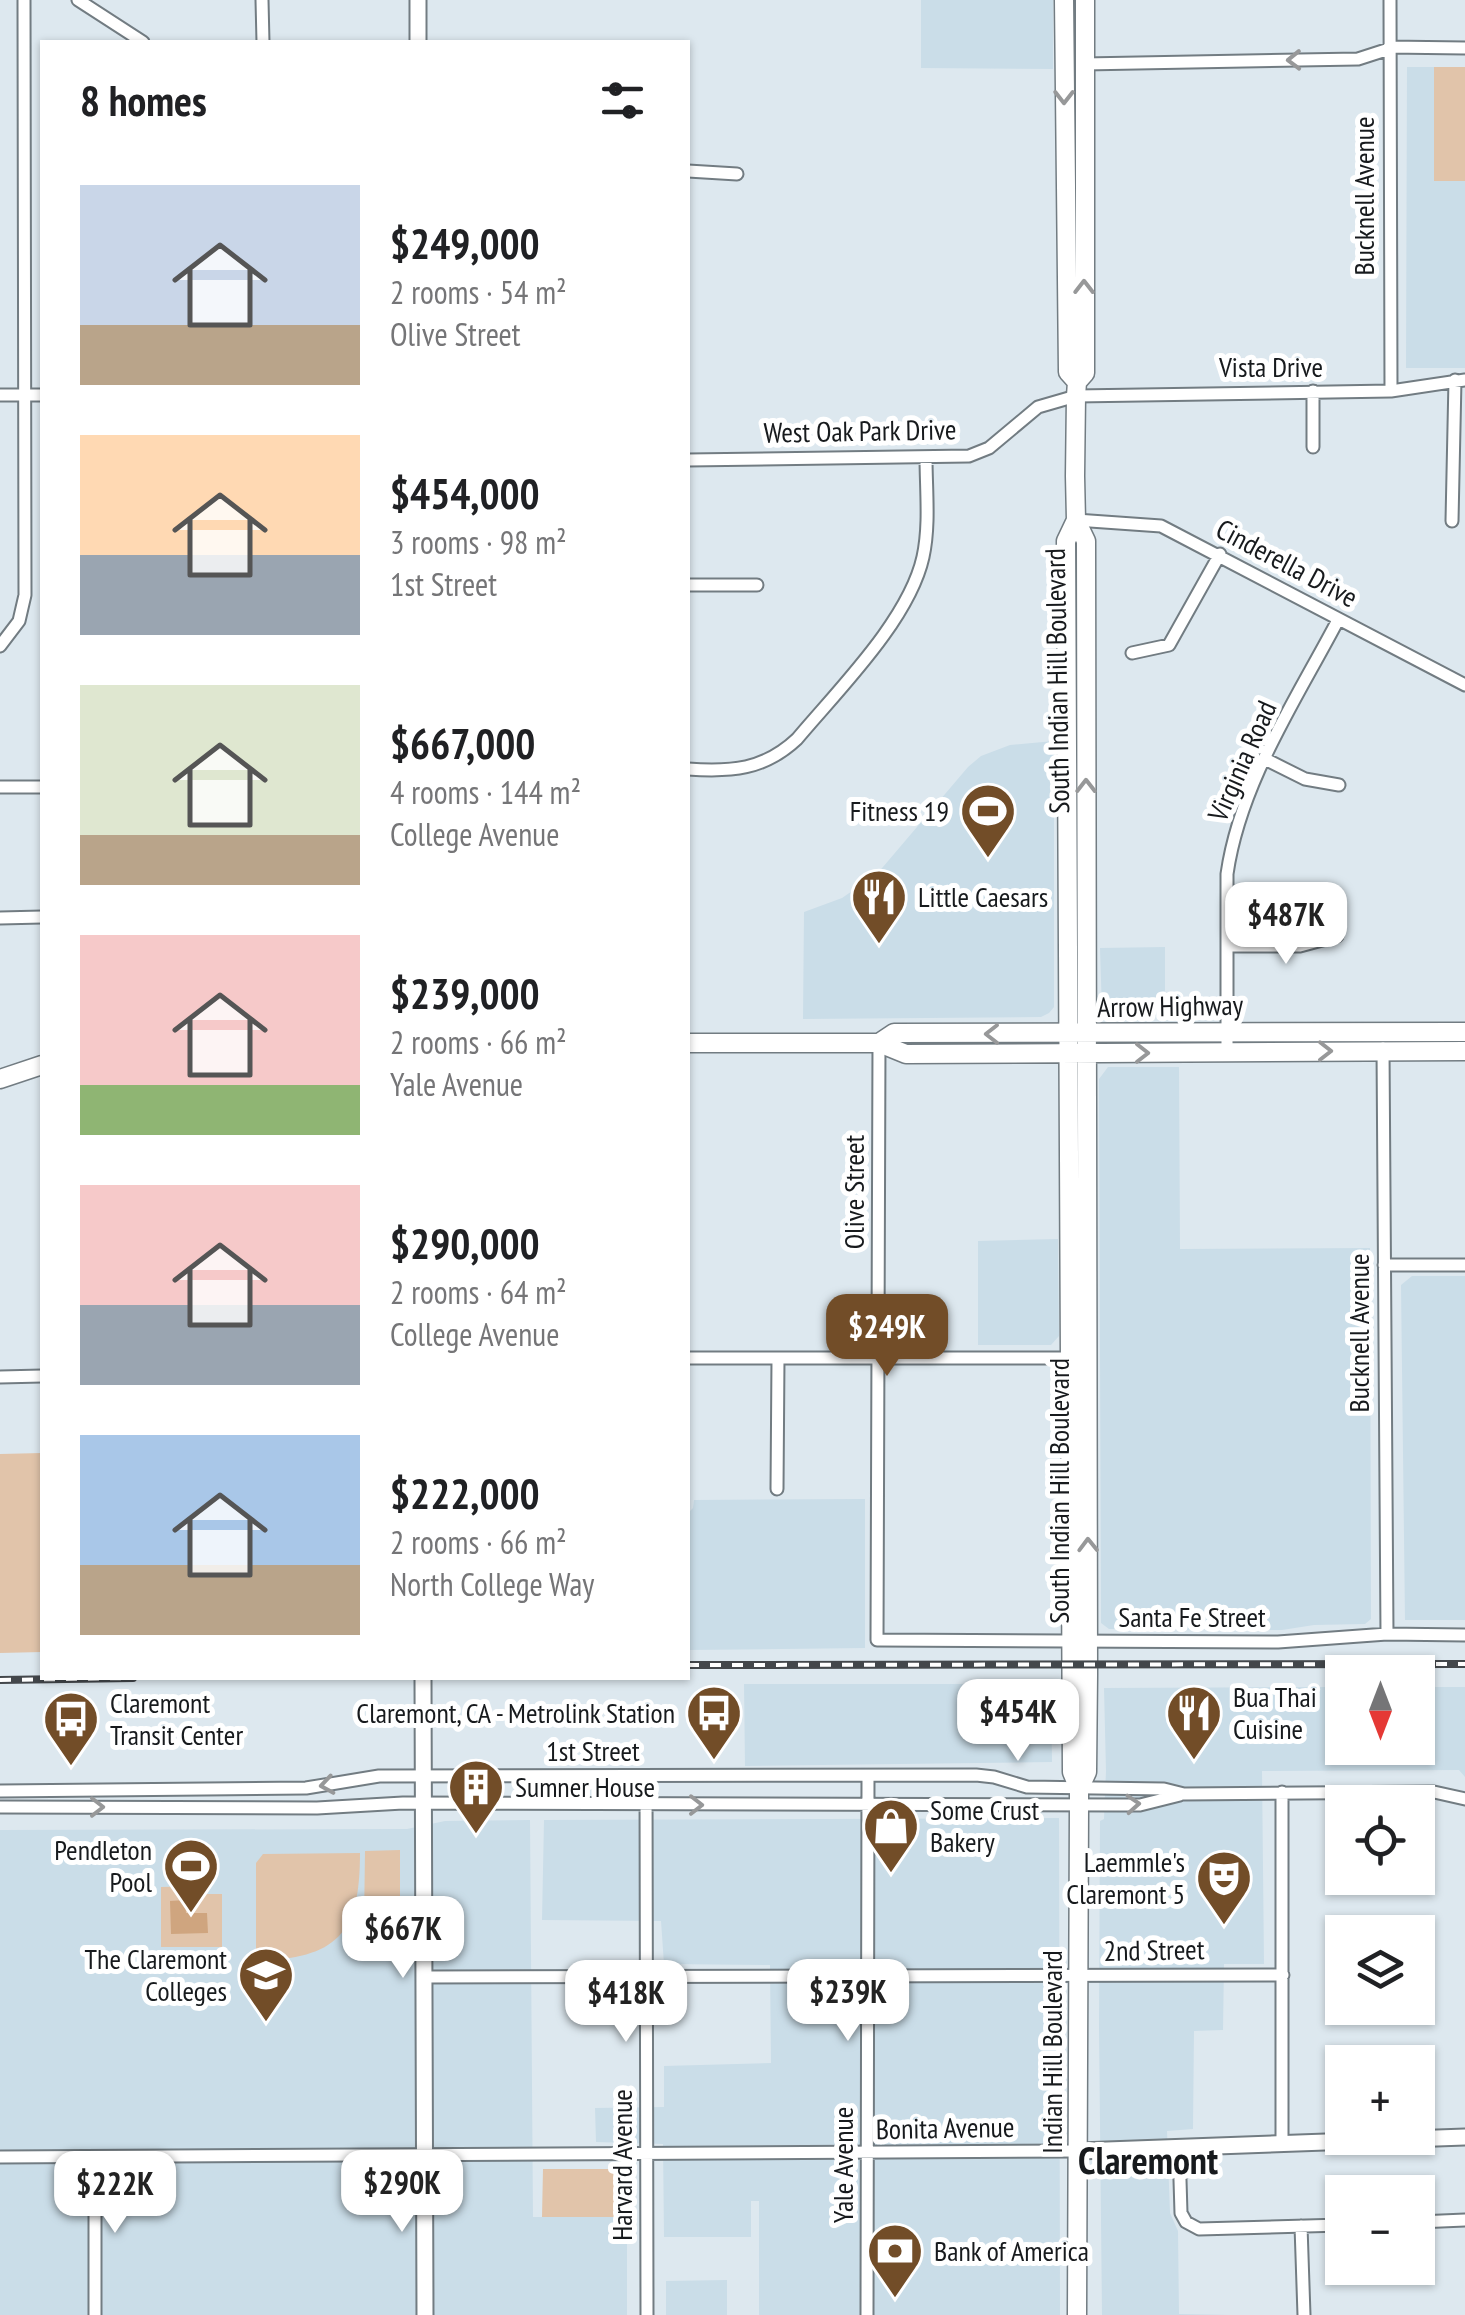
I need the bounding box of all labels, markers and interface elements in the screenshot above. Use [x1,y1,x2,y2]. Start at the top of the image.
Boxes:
one-way arrow [1285,50,1301,71]
text: 8 homes [80,73,207,128]
icon: filters [595,73,650,128]
one-way arrow [1053,90,1075,106]
street label: Bucknell Avenue [1345,116,1382,276]
text: $249,000 [390,216,540,271]
icon: home [160,225,280,345]
text: 2 rooms · 54 m² [390,271,567,313]
one-way arrow [1073,279,1095,294]
text: Olive Street [390,313,521,355]
street label: Vista Drive [1218,348,1323,385]
street label: West Oak Park Drive [763,410,957,451]
text: $454,000 [390,466,540,521]
icon: home [160,475,280,595]
street label: Cinderella Drive [1210,510,1364,615]
text: 3 rooms · 98 m² [390,521,567,563]
street label: South Indian Hill Boulevard [1036,548,1077,814]
text: 1st Street [390,563,497,605]
street label: Virginia Road [1198,695,1285,828]
text: $667,000 [390,716,535,771]
icon: home [160,725,280,845]
text: 4 rooms · 144 m² [390,771,581,813]
one-way arrow [1075,778,1097,794]
sports icon: Fitness 19 [958,781,1018,860]
place label: Fitness 19 [850,792,949,829]
text: College Avenue [390,813,559,855]
restaurant icon: Little Caesars [849,867,909,946]
place label: Little Caesars [918,878,1048,915]
pin: $487K [1216,882,1356,967]
text: $487K [1247,893,1325,935]
text: $239,000 [390,966,540,1021]
icon: home [160,975,280,1095]
street label: Arrow Highway [1097,986,1244,1025]
text: 2 rooms · 66 m² [390,1021,567,1063]
one-way arrow [984,1023,1000,1045]
one-way arrow [1317,1041,1333,1062]
one-way arrow [1136,1042,1151,1064]
text: Yale Avenue [390,1063,523,1105]
street label: Olive Street [835,1135,872,1249]
text: $290,000 [390,1216,540,1271]
icon: home [160,1225,280,1345]
street label: Bucknell Avenue [1340,1253,1377,1413]
text: 2 rooms · 64 m² [390,1271,567,1313]
pin: $249K [817,1294,957,1379]
text: $249K [848,1305,926,1347]
text: College Avenue [390,1313,559,1355]
street label: South Indian Hill Boulevard [1040,1358,1077,1624]
text: $222,000 [390,1466,540,1521]
icon: home [160,1475,280,1595]
text: 2 rooms · 66 m² [390,1521,567,1563]
one-way arrow [1077,1536,1098,1552]
text: North College Way [390,1563,594,1605]
street label: Santa Fe Street [1118,1598,1266,1635]
north arrow [1325,1655,1435,1765]
map controls [1325,1655,1435,2285]
place label: Bua Thai Cuisine [1233,1678,1317,1747]
pin: $454K [948,1679,1088,1764]
bus stop icon: Claremont, CA - Metrolink Station [684,1683,744,1762]
restaurant icon: Bua Thai Cuisine [1164,1683,1224,1762]
place label: Claremont Transit Center [110,1684,243,1753]
bus stop icon: Claremont Transit Center [41,1689,101,1768]
text: $454K [979,1690,1057,1732]
place label: Claremont, CA - Metrolink Station [356,1694,675,1731]
street label: 1st Street [546,1732,640,1769]
building icon: Sumner House [446,1757,506,1836]
place label: Sumner House [515,1768,655,1805]
one-way arrow [319,1774,335,1795]
button: locate [1325,1785,1435,1895]
place label: Some Crust Bakery [930,1791,1040,1860]
one-way arrow [690,1794,705,1816]
one-way arrow [1125,1794,1141,1815]
one-way arrow [90,1796,106,1818]
shop icon: Some Crust Bakery [861,1796,921,1875]
place label: Pendleton Pool [54,1831,152,1900]
sports icon: Pendleton Pool [161,1836,221,1915]
place label: Laemmle's Claremont 5 [1066,1843,1185,1912]
theatre icon: Laemmle's Claremont 5 [1194,1848,1254,1927]
pin: $667K [333,1896,473,1981]
text: $667K [364,1907,442,1949]
button: layers [1325,1915,1435,2025]
street label: 2nd Street [1103,1930,1205,1969]
place label: The Claremont Colleges [85,1940,227,2009]
school or university icon: The Claremont Colleges [236,1945,296,2024]
street label: Indian Hill Boulevard [1033,1950,1070,2154]
pin: $239K [778,1959,918,2044]
pin: $418K [556,1960,696,2045]
text: $239K [809,1970,887,2012]
text: $418K [587,1971,665,2013]
button: + [1325,2045,1435,2155]
street label: Harvard Avenue [603,2089,640,2241]
street label: Yale Avenue [824,2107,861,2223]
street label: Bonita Avenue [875,2108,1015,2147]
district label: Claremont [1078,2135,1218,2184]
pin: $290K [332,2150,472,2235]
pin: $222K [45,2151,185,2236]
text: $290K [363,2161,441,2203]
text: $222K [76,2162,154,2204]
button: − [1325,2175,1435,2285]
bank icon: Bank of America [865,2221,925,2300]
place label: Bank of America [934,2232,1089,2269]

